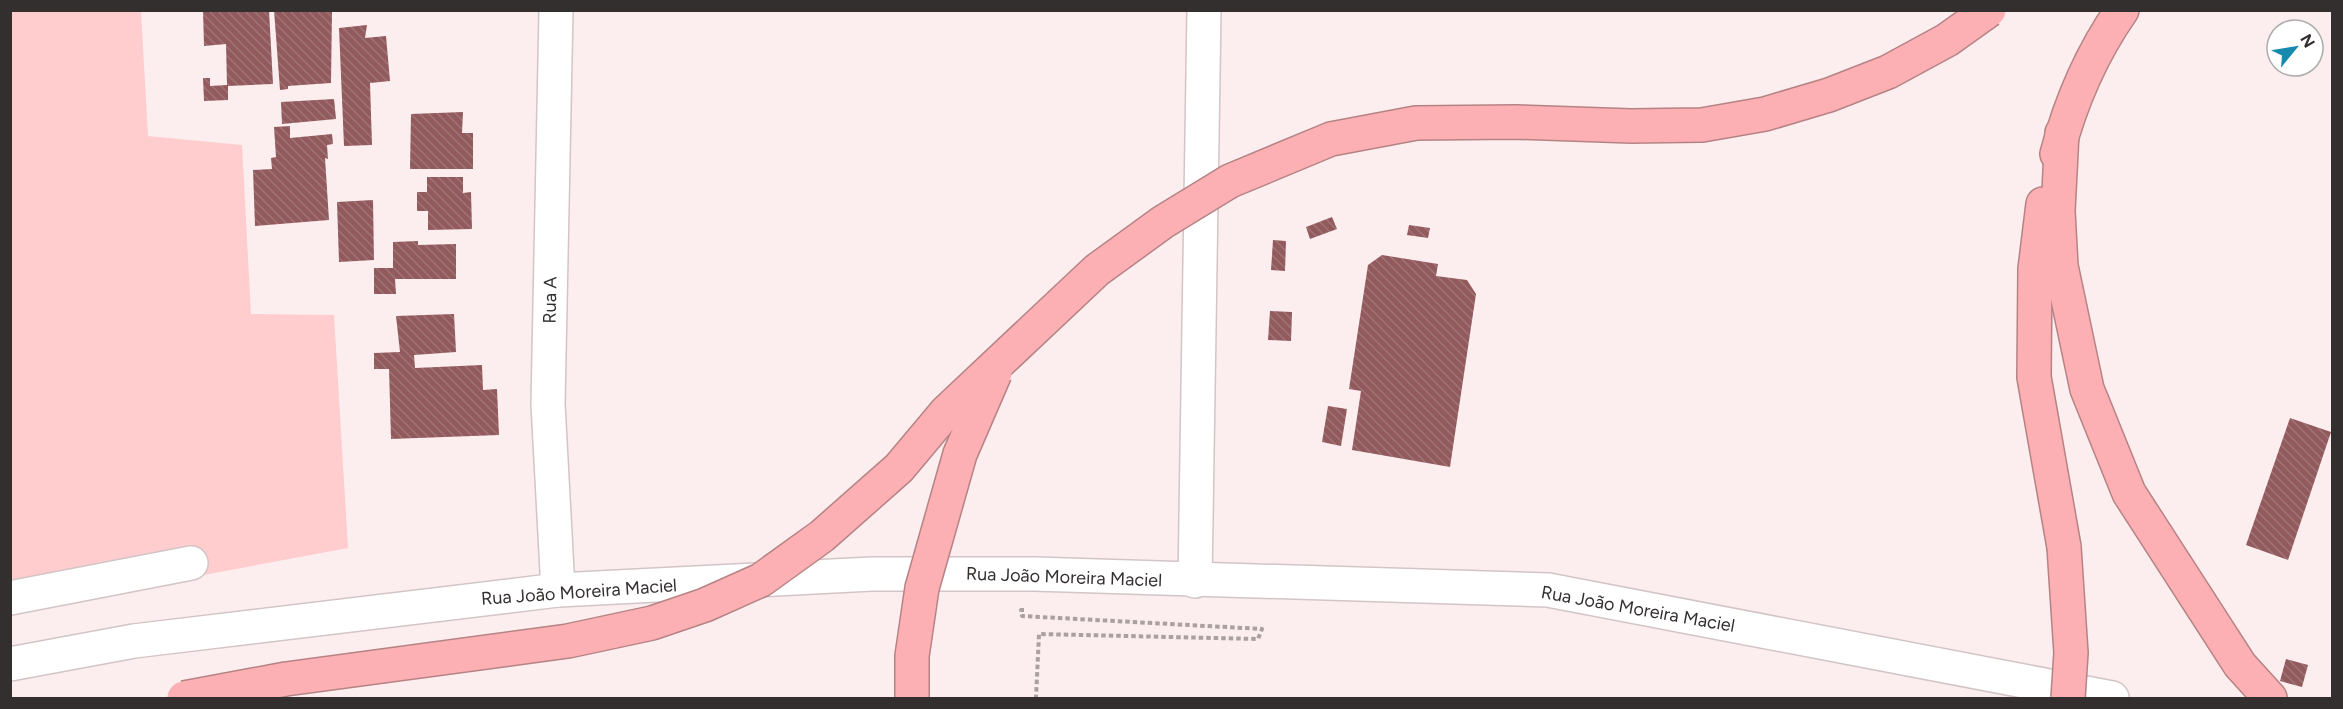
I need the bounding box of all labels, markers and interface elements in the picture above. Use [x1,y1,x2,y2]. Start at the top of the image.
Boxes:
north arrow [2265,18,2325,78]
text: N [2296,31,2319,51]
street label: Rua A [539,276,561,324]
street label: Rua João Moreira Maciel [966,563,1162,591]
street label: Rua João Moreira Maciel [480,574,678,610]
street label: Rua João Moreira Maciel [1539,581,1737,637]

